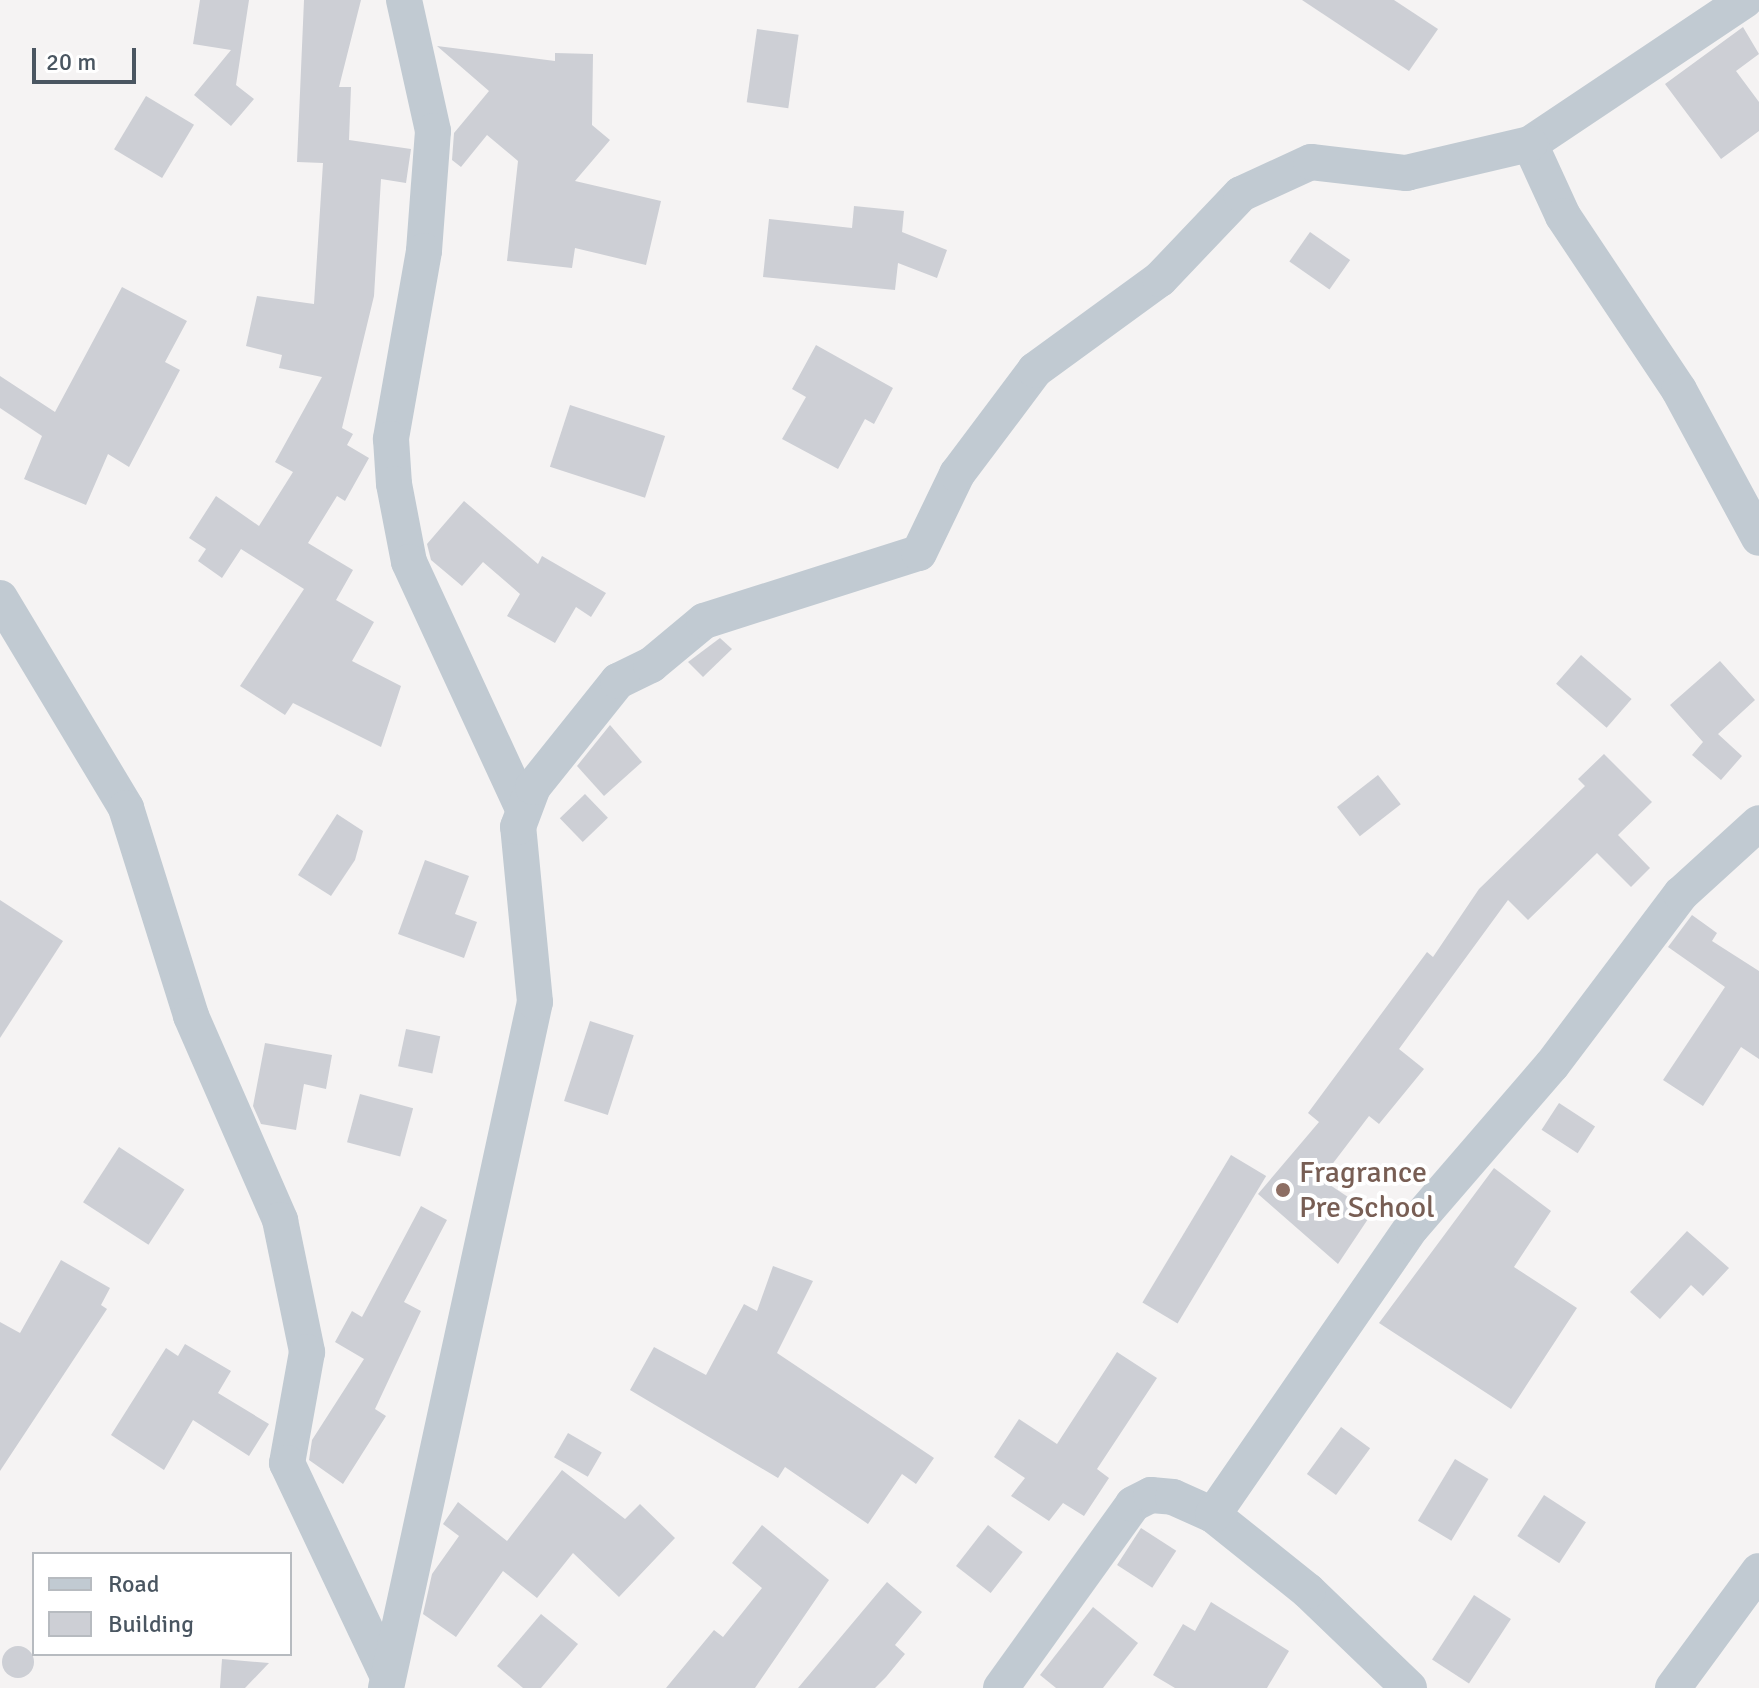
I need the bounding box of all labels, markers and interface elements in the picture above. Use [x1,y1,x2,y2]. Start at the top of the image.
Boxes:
scale bar [36,32,140,82]
text: 20 m [46,47,96,77]
place label: Fragrance Pre School [1299,1155,1435,1226]
marker: Fragrance Pre School [1274,1181,1292,1199]
legend [32,1552,292,1656]
text: Road [108,1569,159,1599]
text: Building [108,1609,194,1639]

